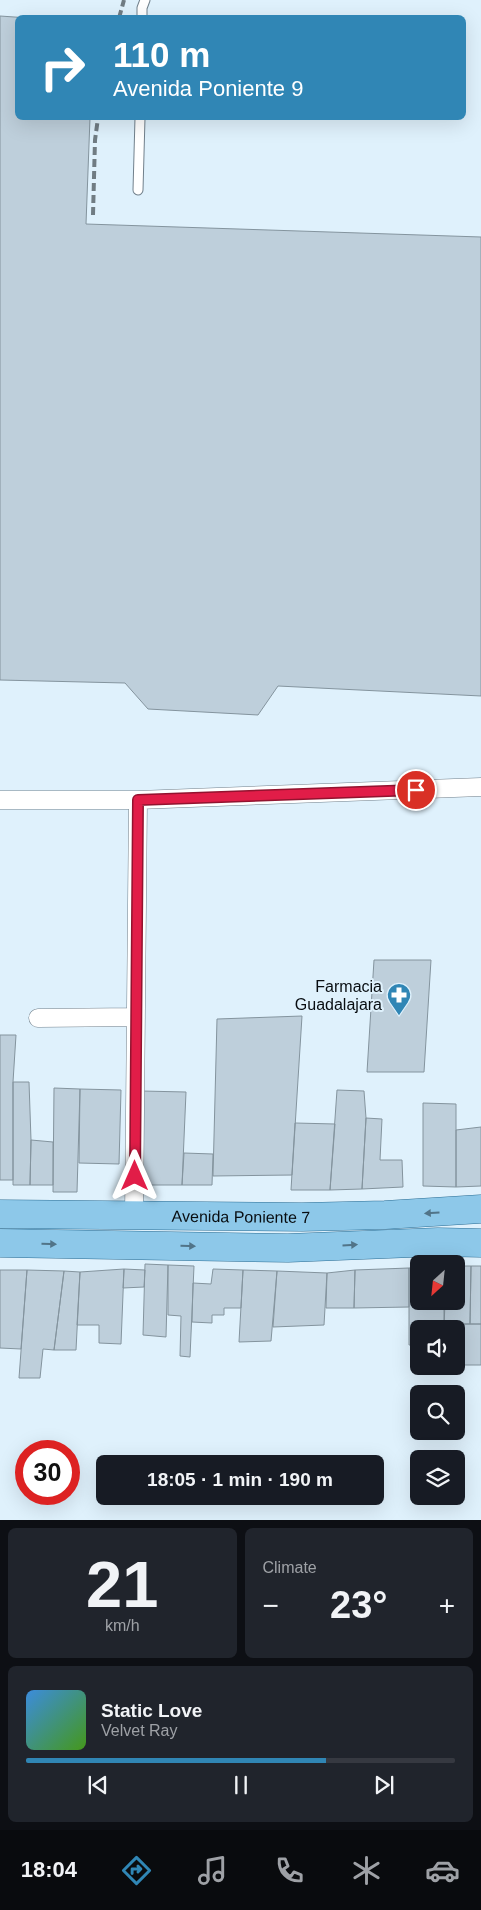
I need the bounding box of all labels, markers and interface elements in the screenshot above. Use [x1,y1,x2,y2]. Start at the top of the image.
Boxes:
icon: right [30,35,95,100]
text: 110 m [113,35,210,74]
text: Avenida Poniente 9 [113,76,303,101]
pin [395,769,437,811]
icon: arrive [402,776,430,804]
place label: Farmacia Guadalajara [295,978,382,1013]
pharmacy icon: Farmacia Guadalajara [386,982,412,1016]
position arrow [108,1149,160,1201]
street label: Avenida Poniente 7 [172,1208,311,1226]
one-way arrow [424,1209,440,1217]
one-way arrow [41,1240,57,1248]
one-way arrow [342,1240,358,1248]
one-way arrow [180,1242,196,1250]
north arrow [410,1255,465,1310]
map controls [410,1255,465,1505]
button: sound [410,1320,465,1375]
button: search [410,1385,465,1440]
speed limit sign: 30 [15,1440,80,1505]
button: layers [410,1450,465,1505]
text: 18:05 · 1 min · 190 m [147,1469,333,1490]
text: 21 [86,1548,158,1621]
text: Climate [263,1559,317,1576]
text: 23° [330,1584,387,1626]
text: − [263,1590,279,1621]
text: + [439,1590,455,1621]
text: km/h [105,1617,140,1634]
text: Static Love [101,1700,202,1721]
text: Velvet Ray [101,1722,177,1739]
icon: previous [84,1771,112,1799]
icon: pause [227,1771,255,1799]
icon: next [370,1771,398,1799]
icon: directions [119,1853,154,1888]
icon: music [195,1853,230,1888]
icon: phone [272,1853,307,1888]
icon: climate [349,1853,384,1888]
icon: car [425,1853,460,1888]
text: 18:04 [21,1857,77,1882]

